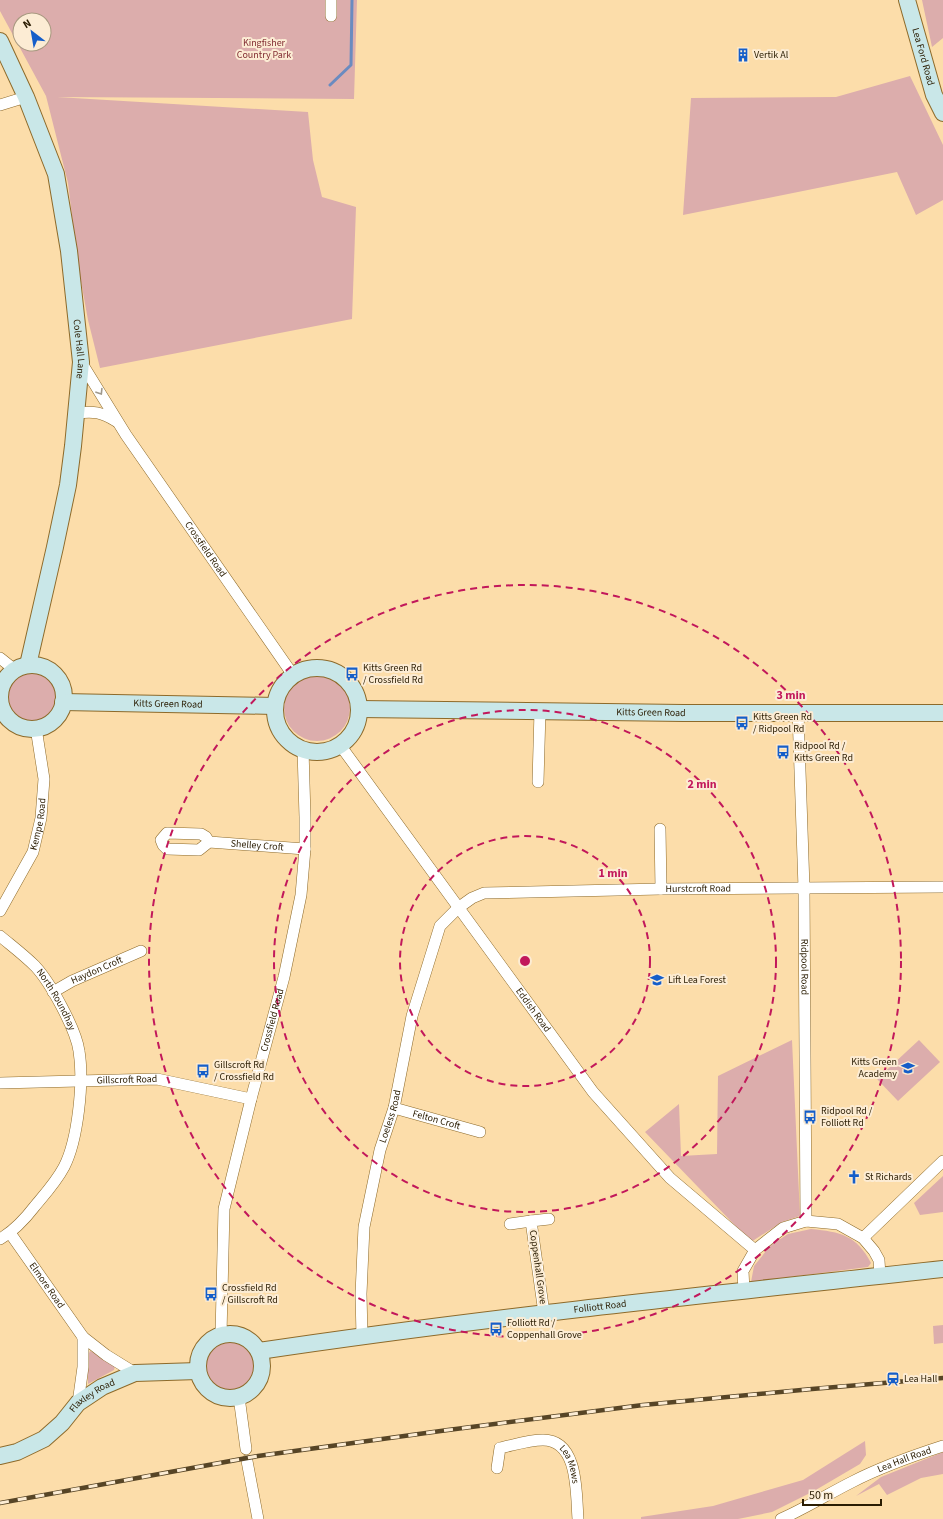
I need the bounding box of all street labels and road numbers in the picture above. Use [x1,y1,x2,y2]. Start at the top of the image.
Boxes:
street label: Lea Ford Road [908,26,938,87]
street label: Cole Hall Lane [69,319,88,379]
street label: Crossfield Road [181,519,230,580]
street label: Kitts Green Road [133,696,203,712]
street label: Kitts Green Road [616,705,686,720]
street label: Kempe Road [27,798,50,852]
street label: Shelley Croft [230,837,284,854]
street label: Hurstcroft Road [666,882,731,896]
street label: Ridpool Road [797,939,812,995]
street label: Haydon Croft [69,953,125,988]
street label: North Roundhay [33,966,79,1033]
street label: Eddish Road [512,985,554,1035]
street label: Crossfield Road [257,987,288,1053]
street label: Gillscroft Road [96,1072,158,1088]
street label: Loeless Road [376,1089,404,1145]
street label: Felton Croft [411,1107,462,1133]
street label: Coppenhall Grove [526,1229,550,1305]
street label: Elmore Road [26,1260,68,1311]
street label: Folliott Road [573,1297,627,1317]
street label: Flaxley Road [66,1375,117,1416]
street label: Lea Mews [556,1442,583,1484]
street label: Lea Hall Road [875,1443,933,1476]

